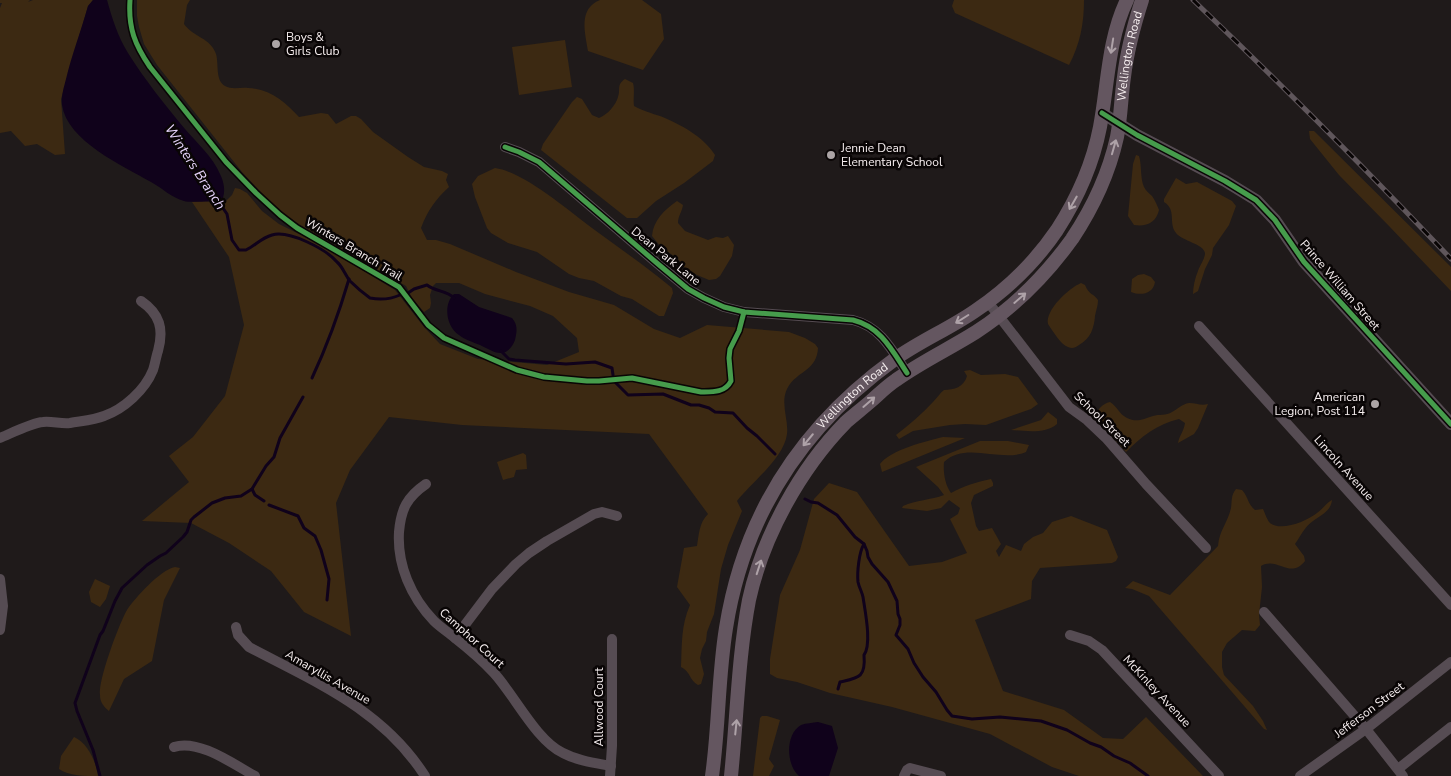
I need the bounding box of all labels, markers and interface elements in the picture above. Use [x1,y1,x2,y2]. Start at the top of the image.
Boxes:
street label: Wellington Road [1113,9,1146,102]
place label: Boys & Girls Club [286,29,340,59]
marker: Boys & Girls Club [270,38,282,50]
one-way arrow [1107,38,1117,54]
water label: Winters Branch [160,121,230,213]
one-way arrow [1109,139,1119,155]
place label: Jennie Dean Elementary School [840,140,943,170]
marker: Jennie Dean Elementary School [825,149,837,161]
one-way arrow [1067,195,1077,209]
street label: Winters Branch Trail [302,214,406,285]
street label: Dean Park Lane [628,223,704,289]
street label: Prince William Street [1296,236,1384,334]
one-way arrow [1013,292,1026,303]
one-way arrow [956,315,970,325]
street label: Wellington Road [813,359,891,432]
street label: School Street [1070,388,1134,450]
place label: American Legion, Post 114 [1274,389,1365,419]
one-way arrow [863,396,876,408]
marker: American Legion, Post 114 [1369,398,1381,410]
street label: Lincoln Avenue [1310,432,1378,504]
one-way arrow [802,433,813,446]
one-way arrow [754,559,764,575]
street label: Camphor Court [436,605,509,672]
street label: Amaryllis Avenue [283,646,373,708]
street label: McKinley Avenue [1120,652,1194,730]
street label: Allwood Court [591,667,607,747]
street label: Jefferson Street [1330,678,1408,742]
one-way arrow [731,720,741,736]

